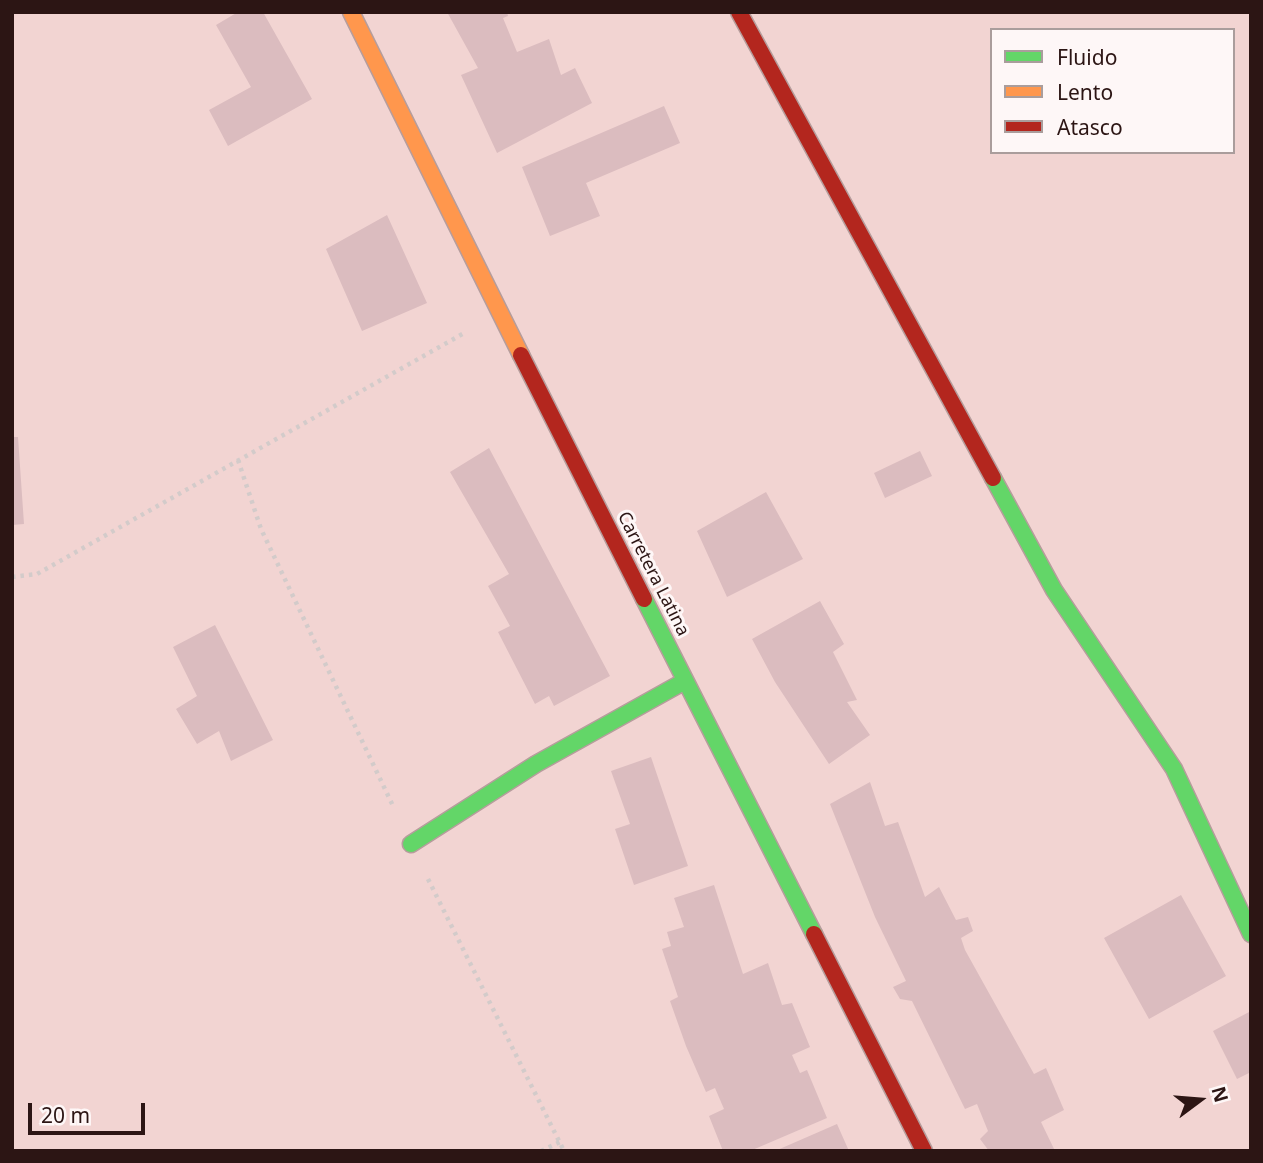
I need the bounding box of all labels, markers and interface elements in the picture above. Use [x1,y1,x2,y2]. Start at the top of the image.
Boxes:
legend [990,28,1235,154]
text: Fluido [1057,43,1117,71]
text: Lento [1057,78,1113,106]
text: Atasco [1057,113,1123,141]
street label: Carretera Latina [612,508,694,640]
north arrow [1165,1065,1235,1135]
text: N [1206,1083,1235,1105]
scale bar [32,1090,149,1134]
text: 20 m [41,1101,90,1129]

